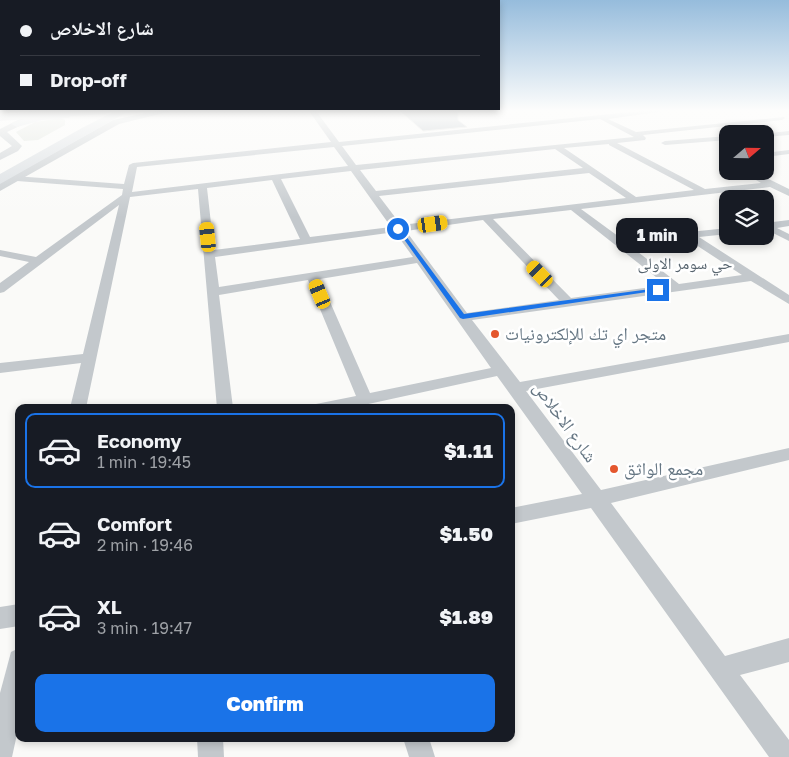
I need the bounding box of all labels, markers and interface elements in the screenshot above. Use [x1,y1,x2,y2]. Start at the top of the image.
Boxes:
text: شارع الاخلاص [50,16,154,39]
text: Drop-off [50,68,127,91]
north arrow [719,125,774,180]
map controls [719,125,774,245]
button: layers [719,190,774,245]
car [417,214,448,234]
route start [387,218,409,240]
callout: 1 min [617,218,699,252]
car [198,221,217,253]
text: 1 min [637,225,677,245]
district label: حي سومر الاولى [638,253,732,276]
car [524,258,555,290]
car [307,277,332,311]
route end [647,279,669,301]
place label: متجر اي تك للإلكترونيات [505,322,666,349]
marker: متجر اي تك للإلكترونيات [489,328,501,340]
street label: شارع الاخلاص [528,377,602,467]
icon: car [37,428,82,473]
text: Economy [97,429,182,452]
text: $1.11 [444,439,493,462]
text: 1 min · 19:45 [97,452,191,472]
place label: مجمع الواثق [624,457,703,481]
marker: مجمع الواثق [608,463,620,475]
icon: car [37,511,82,556]
text: Comfort [97,512,172,535]
text: $1.50 [439,522,493,545]
text: 2 min · 19:46 [97,535,193,555]
icon: car [37,594,82,639]
text: XL [97,595,122,618]
text: $1.89 [439,605,493,628]
text: 3 min · 19:47 [97,618,192,638]
button: Confirm [35,674,495,732]

